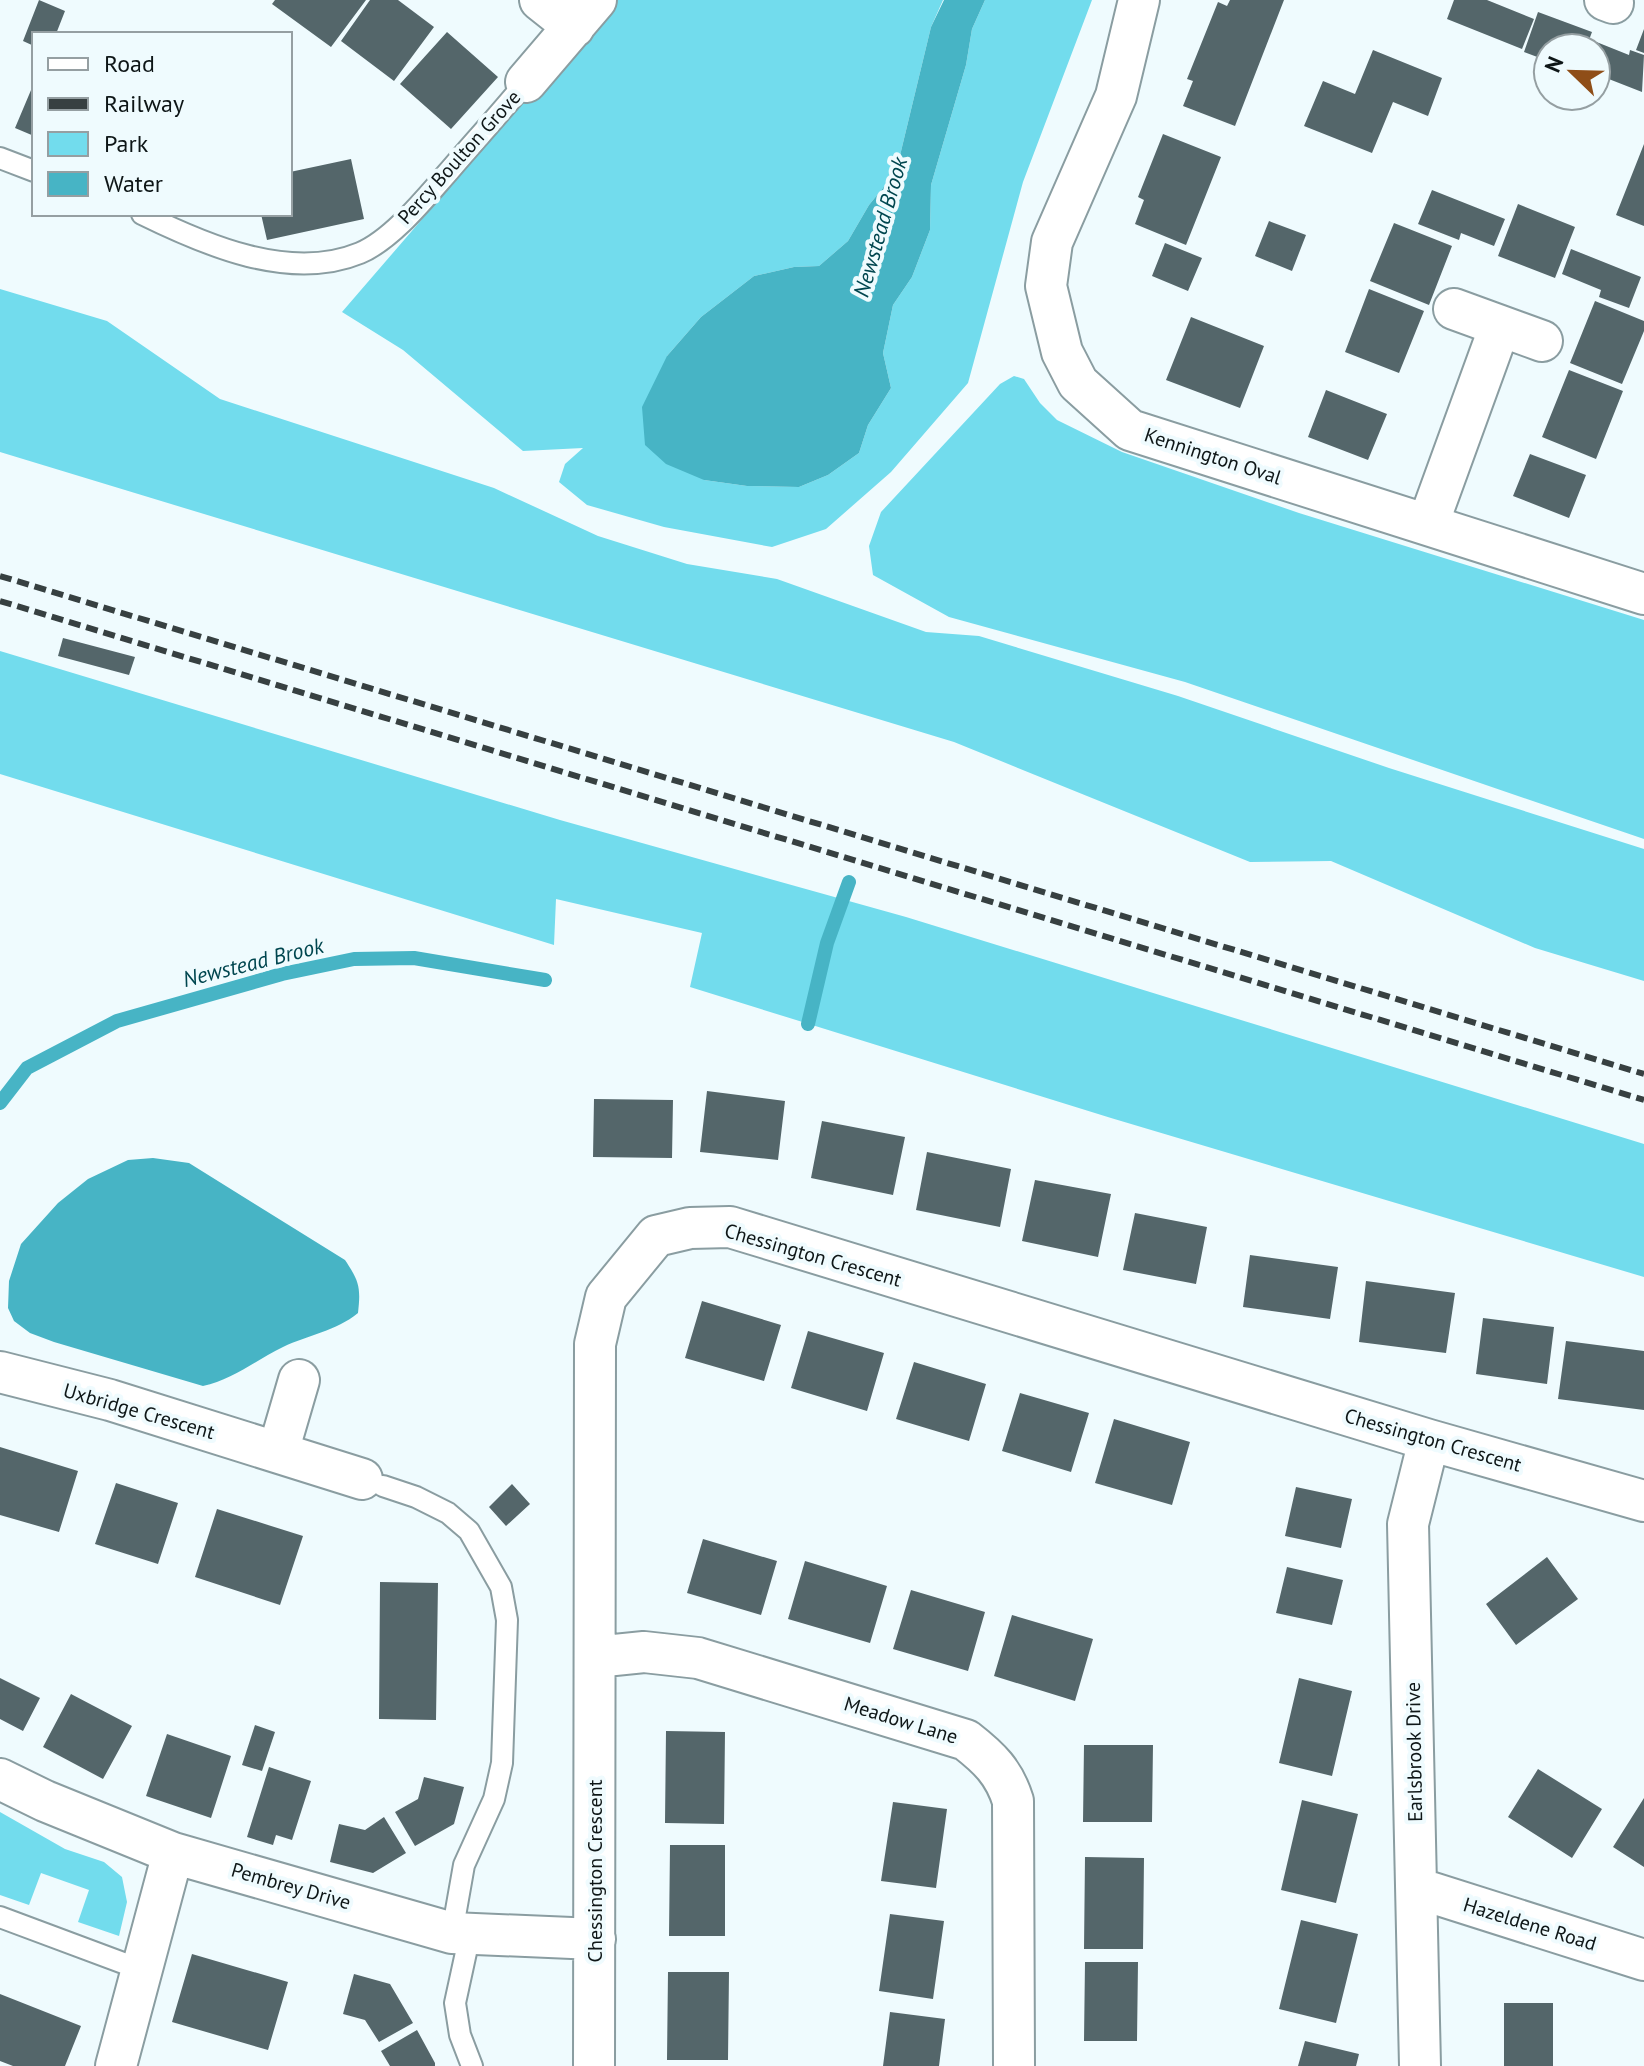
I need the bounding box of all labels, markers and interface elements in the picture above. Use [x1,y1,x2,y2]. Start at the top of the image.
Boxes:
legend [32,32,292,216]
north arrow [1532,32,1612,112]
text: Road [104,48,155,79]
text: N [1538,52,1569,76]
street label: Percy Boulton Grove [392,84,526,230]
text: Railway [104,88,184,119]
text: Park [104,128,149,159]
water label: Newstead Brook [847,153,914,300]
text: Water [104,168,163,199]
street label: Kennington Oval [1141,422,1285,490]
water label: Newstead Brook [180,931,327,993]
street label: Chessington Crescent [722,1217,905,1293]
street label: Uxbridge Crescent [60,1377,218,1445]
street label: Chessington Crescent [1342,1402,1525,1478]
street label: Earlsbrook Drive [1400,1682,1428,1822]
street label: Meadow Lane [841,1690,961,1750]
street label: Chessington Crescent [582,1779,608,1962]
street label: Pembrey Drive [228,1857,354,1915]
street label: Hazeldene Road [1460,1891,1600,1957]

